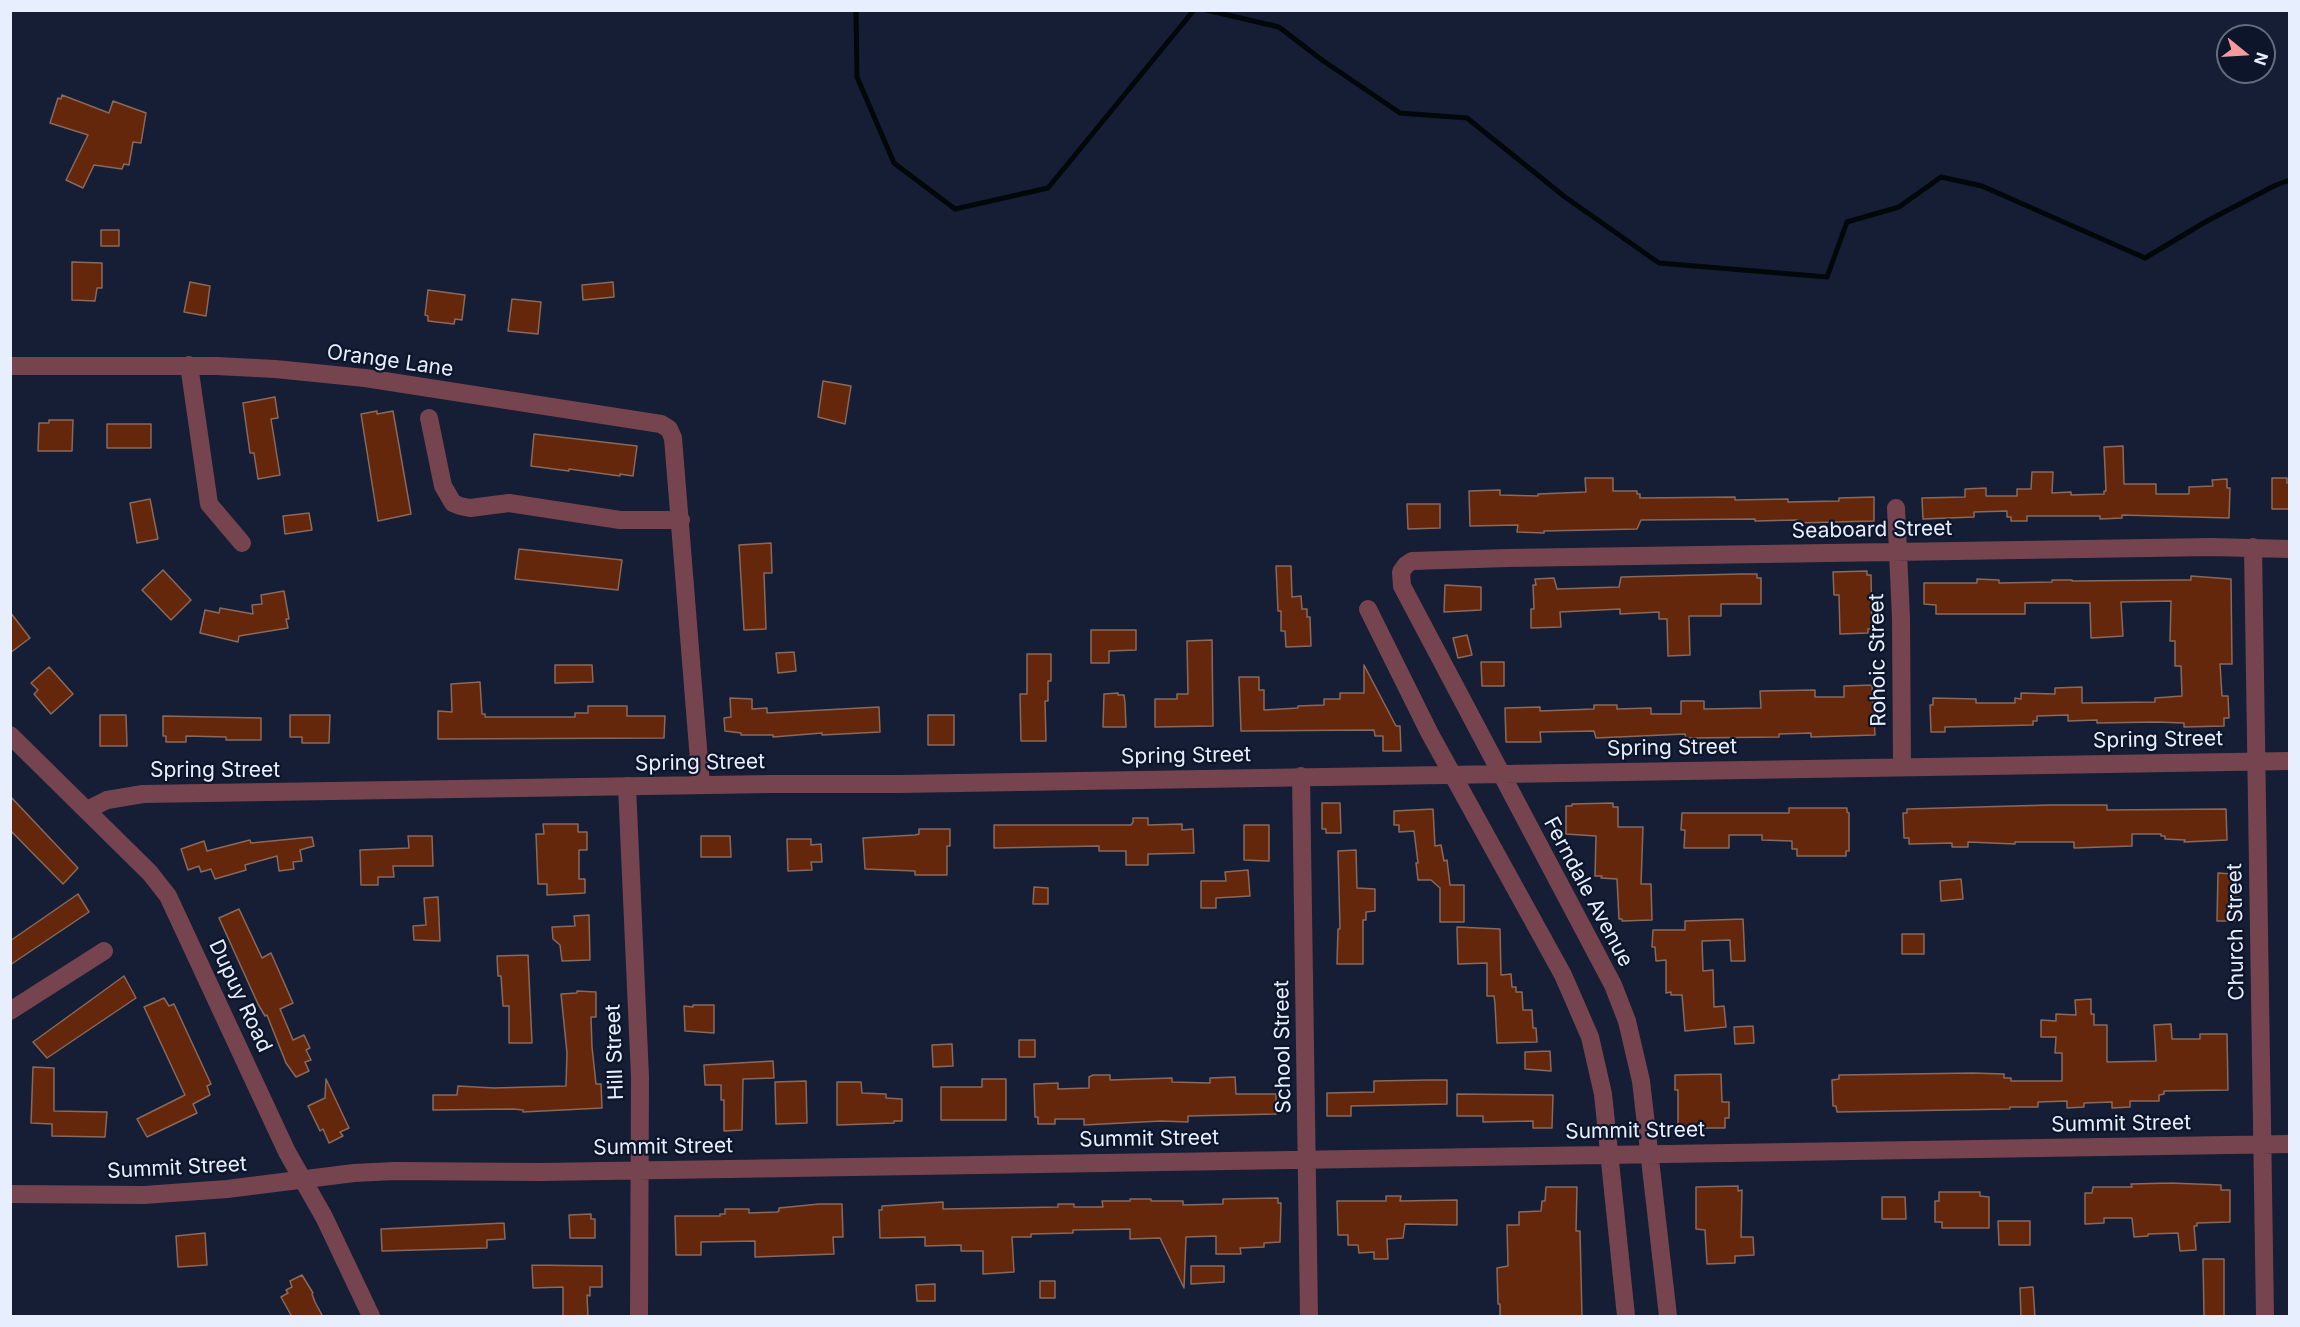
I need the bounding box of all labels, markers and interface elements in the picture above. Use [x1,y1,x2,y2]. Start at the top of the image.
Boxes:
north arrow [2216,24,2276,84]
text: N [2250,50,2273,68]
street label: Orange Lane [325,340,455,382]
street label: Seaboard Street [1791,516,1953,544]
street label: Rohoic Street [1864,593,1892,727]
street label: Spring Street [2093,726,2223,754]
street label: Spring Street [1607,734,1737,762]
street label: Spring Street [1121,742,1251,770]
street label: Spring Street [635,749,765,777]
street label: Spring Street [150,758,280,784]
street label: Ferndale Avenue [1538,813,1638,971]
street label: Church Street [2222,863,2250,1001]
street label: Dupuy Road [203,936,277,1056]
street label: School Street [1269,980,1297,1114]
street label: Hill Street [601,1004,629,1100]
street label: Summit Street [2051,1110,2191,1138]
street label: Summit Street [1565,1117,1705,1145]
street label: Summit Street [1079,1125,1219,1153]
street label: Summit Street [593,1133,733,1161]
street label: Summit Street [107,1152,247,1184]

